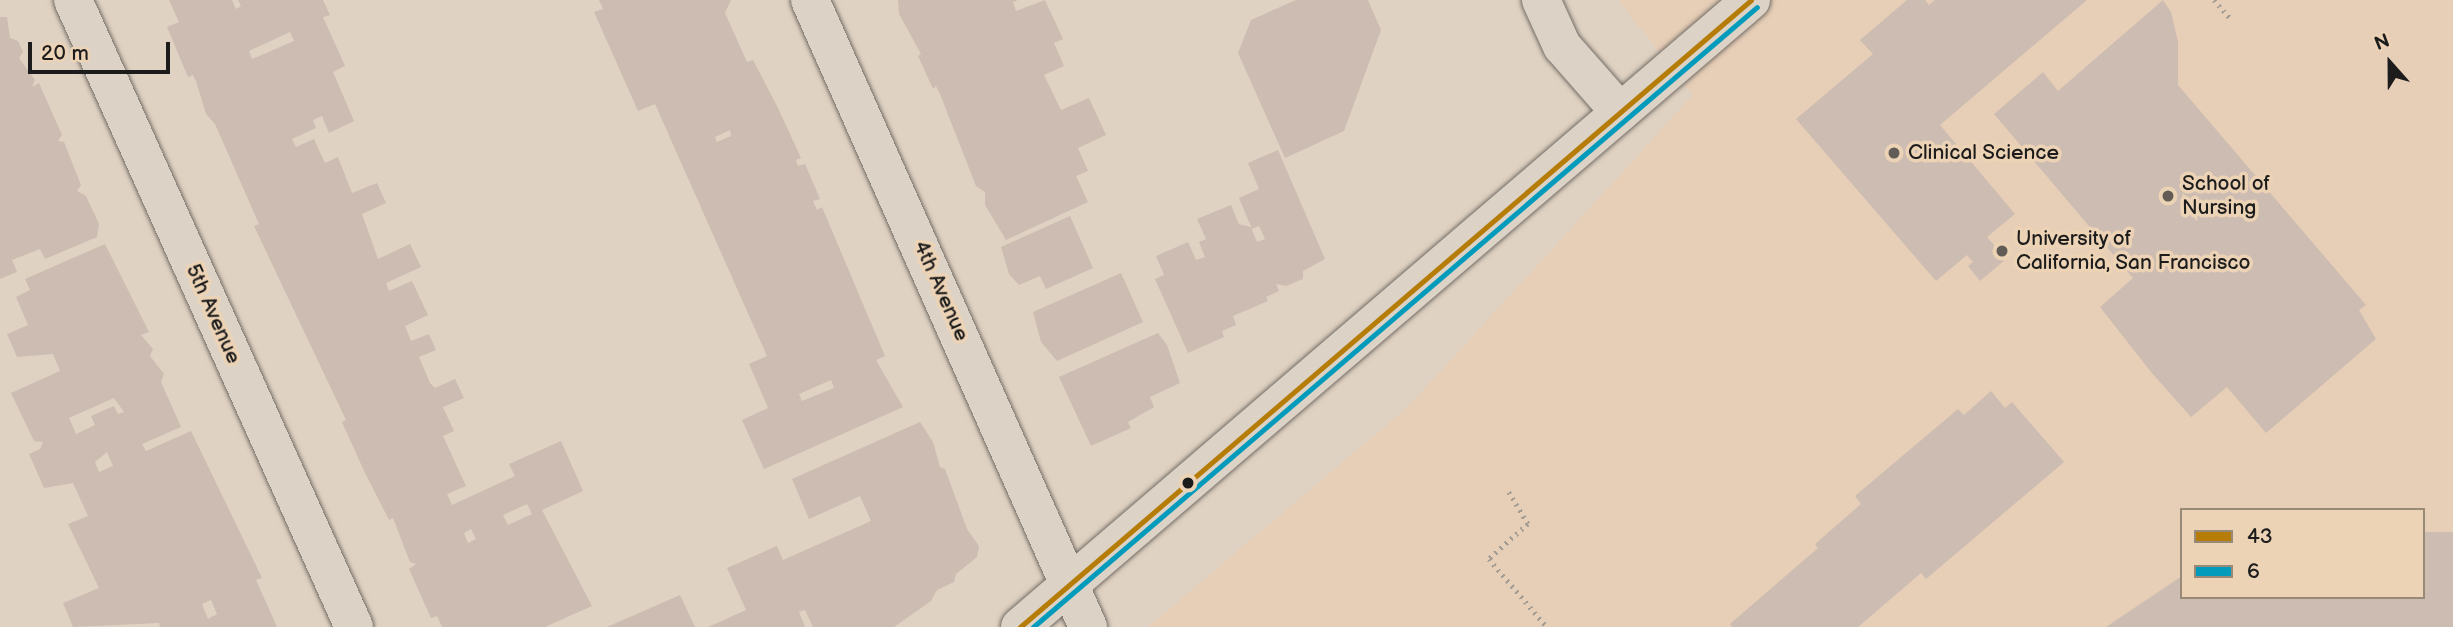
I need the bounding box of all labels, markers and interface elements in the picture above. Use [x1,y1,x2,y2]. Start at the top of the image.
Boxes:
scale bar [32,28,173,72]
north arrow [2355,28,2425,98]
text: N [2372,30,2393,56]
text: 20 m [41,41,89,66]
place label: Clinical Science [1908,140,2059,166]
marker: Clinical Science [1886,145,1902,161]
place label: School of Nursing [2182,171,2270,221]
marker: School of Nursing [2160,188,2176,204]
place label: University of California, San Francisco [2016,226,2251,276]
street label: 4th Avenue [908,237,974,345]
marker: University of California, San Francisco [1994,243,2010,259]
street label: 5th Avenue [180,260,246,368]
unlabelled marker [1181,476,1195,490]
legend [2180,508,2425,599]
text: 43 [2247,524,2273,549]
text: 6 [2247,559,2260,584]

